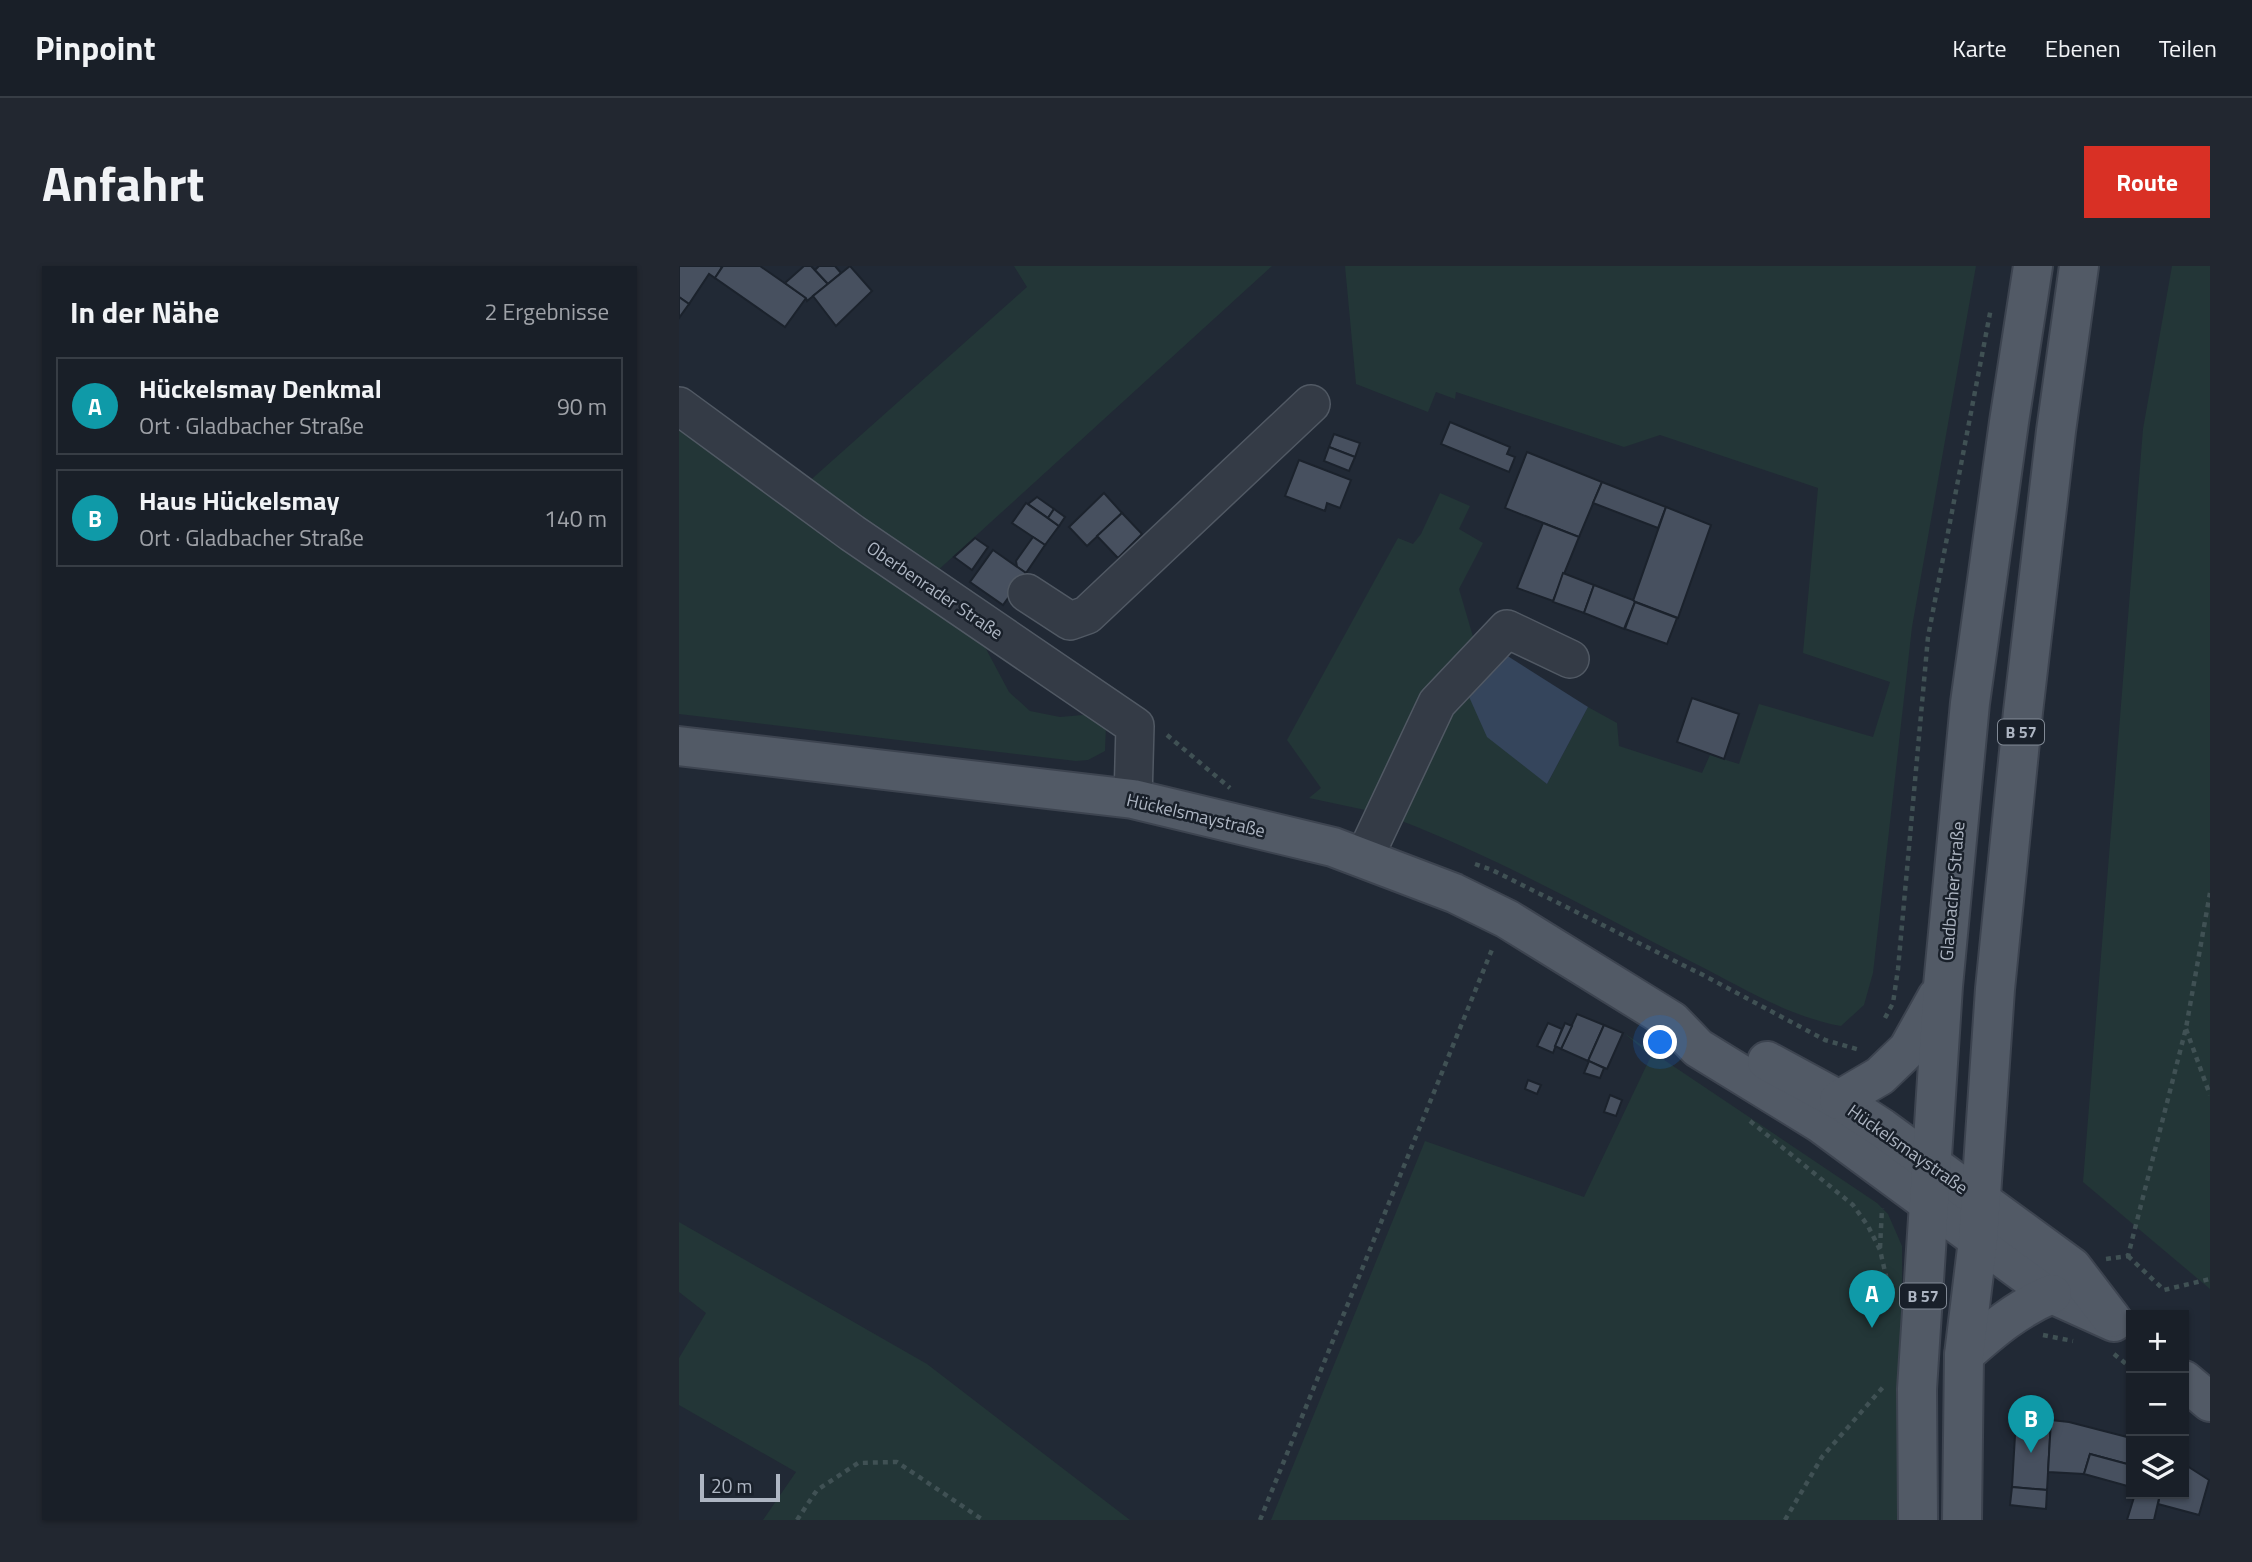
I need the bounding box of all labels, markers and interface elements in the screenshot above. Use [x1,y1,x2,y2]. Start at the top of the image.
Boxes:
text: Pinpoint [35,23,155,73]
text: Karte [1952,30,2007,66]
text: Ebenen [2045,30,2121,66]
text: Teilen [2159,30,2217,66]
text: Anfahrt [42,145,204,220]
button: Route [2084,146,2210,218]
text: In der Nähe [70,289,219,335]
text: 2 Ergebnisse [485,294,609,329]
text: Hückelsmay Denkmal [139,369,382,408]
text: A [88,389,102,424]
text: 90 m [557,389,607,424]
text: Ort · Gladbacher Straße [139,408,364,443]
text: Haus Hückelsmay [139,481,339,520]
text: B [88,501,102,536]
text: 140 m [544,501,607,536]
text: Ort · Gladbacher Straße [139,520,364,555]
street label: Oberbenrader Straße [861,534,1009,646]
road number: B 57 [1998,719,2044,744]
street label: Hückelsmaystraße [1124,786,1268,844]
street label: Gladbacher Straße [1932,820,1972,962]
your location [1643,1025,1677,1059]
street label: Hückelsmaystraße [1842,1097,1974,1201]
pin: A [1849,1270,1895,1328]
road number: B 57 [1900,1284,1946,1308]
map controls [2126,1310,2189,1499]
button: + [2126,1310,2189,1373]
button: − [2126,1373,2189,1436]
pin: B [2008,1395,2054,1453]
button: layers [2126,1436,2189,1499]
scale bar [700,1471,781,1503]
text: 20 m [711,1471,752,1500]

